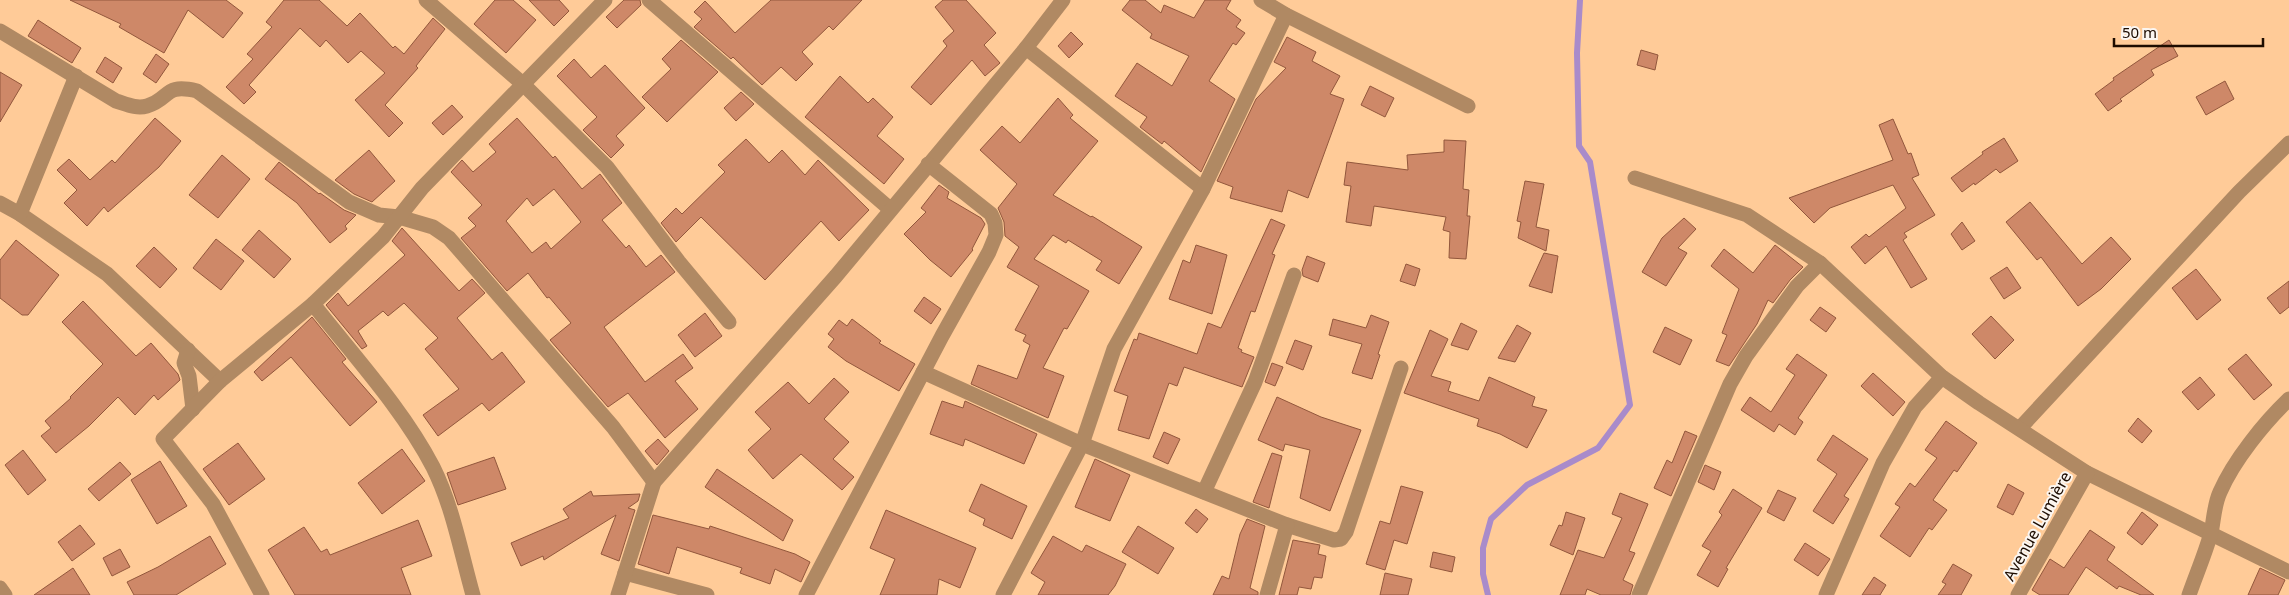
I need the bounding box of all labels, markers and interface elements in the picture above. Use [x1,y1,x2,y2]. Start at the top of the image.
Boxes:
scale bar [2114,15,2263,47]
text: 50 m [2122,22,2157,42]
street label: Avenue Lumière [1998,467,2076,585]

